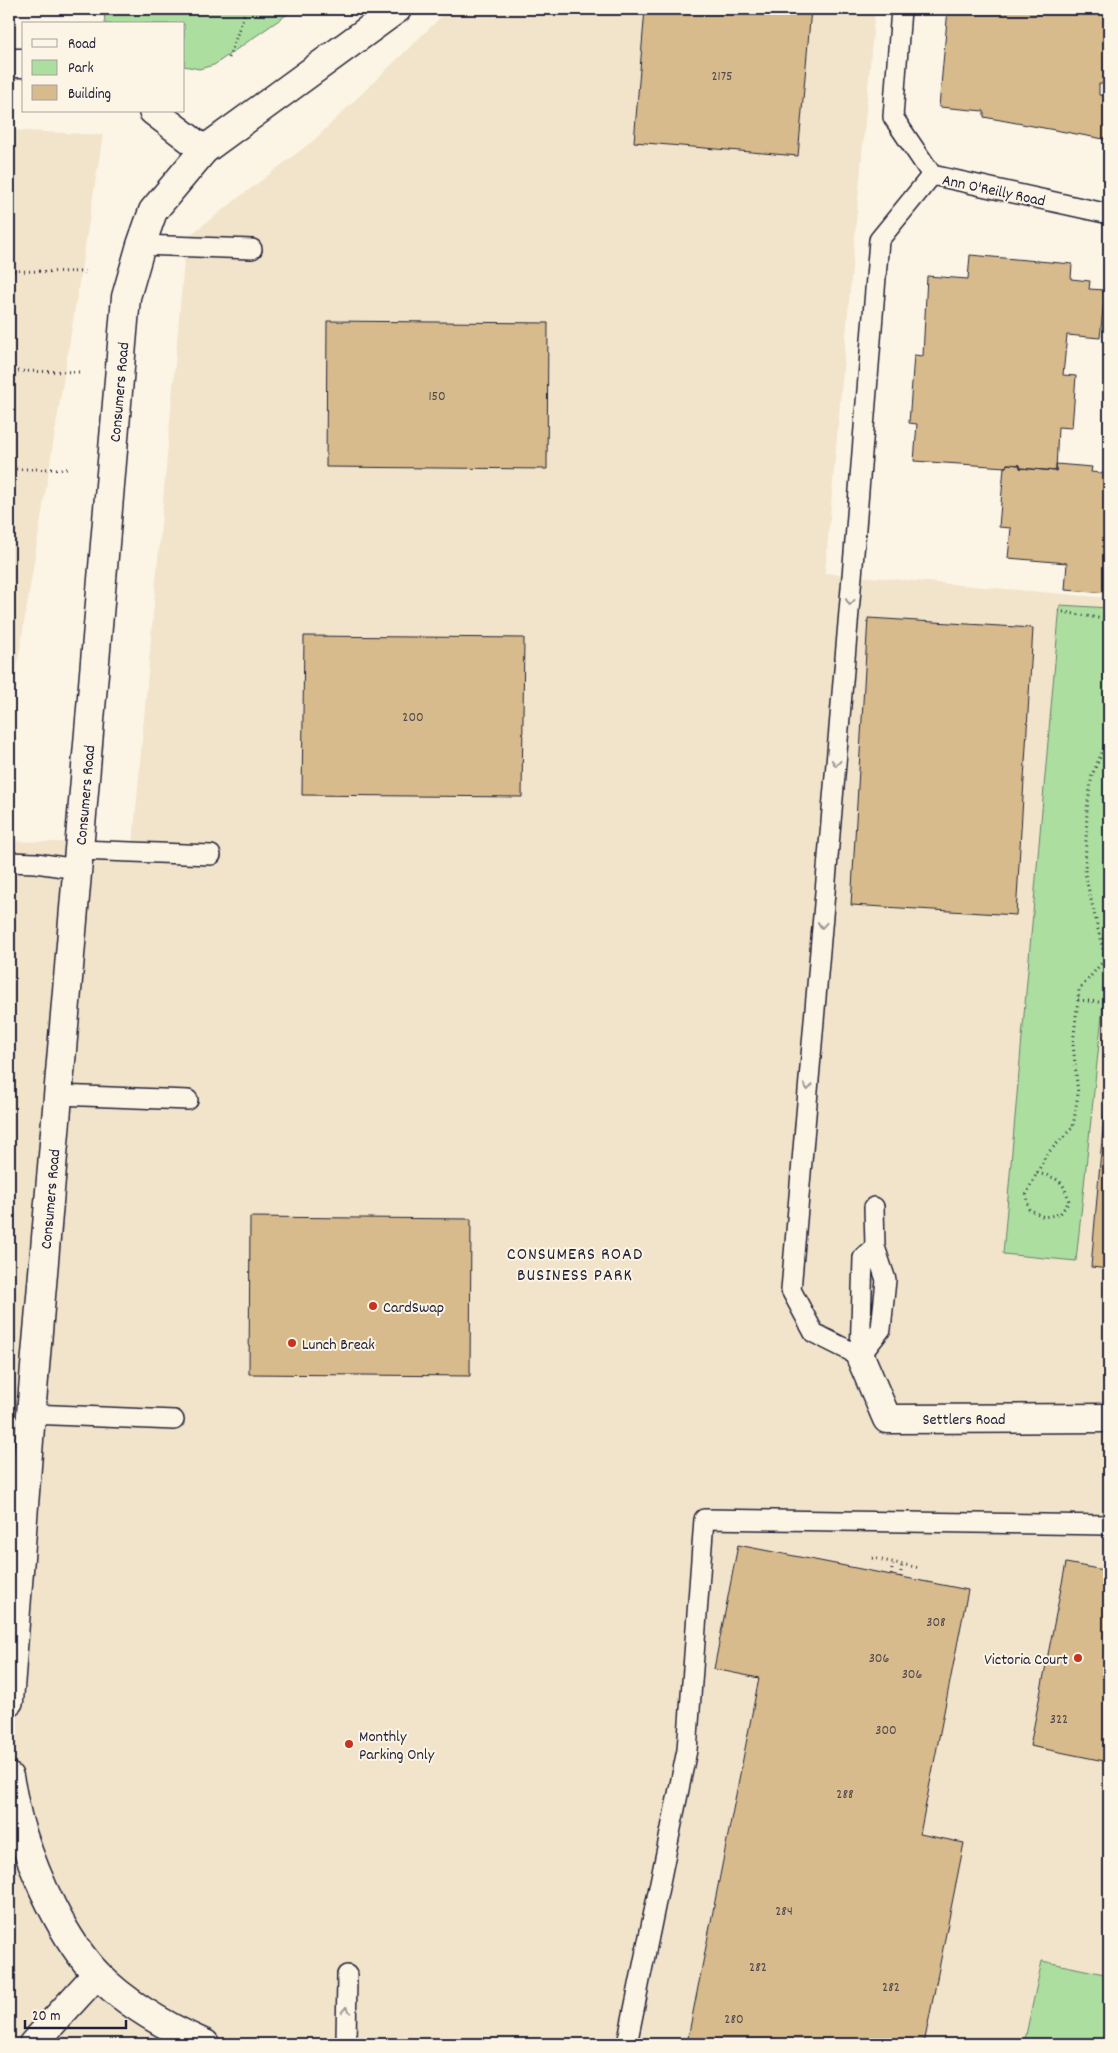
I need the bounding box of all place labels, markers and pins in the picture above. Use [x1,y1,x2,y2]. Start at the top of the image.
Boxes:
place label: CardSwap [383,1297,444,1320]
marker: CardSwap [367,1300,379,1312]
place label: Lunch Break [302,1334,375,1357]
marker: Lunch Break [286,1337,298,1349]
place label: Victoria Court [984,1649,1068,1672]
marker: Victoria Court [1072,1652,1084,1664]
place label: Monthly Parking Only [359,1726,435,1767]
marker: Monthly Parking Only [343,1738,355,1750]

